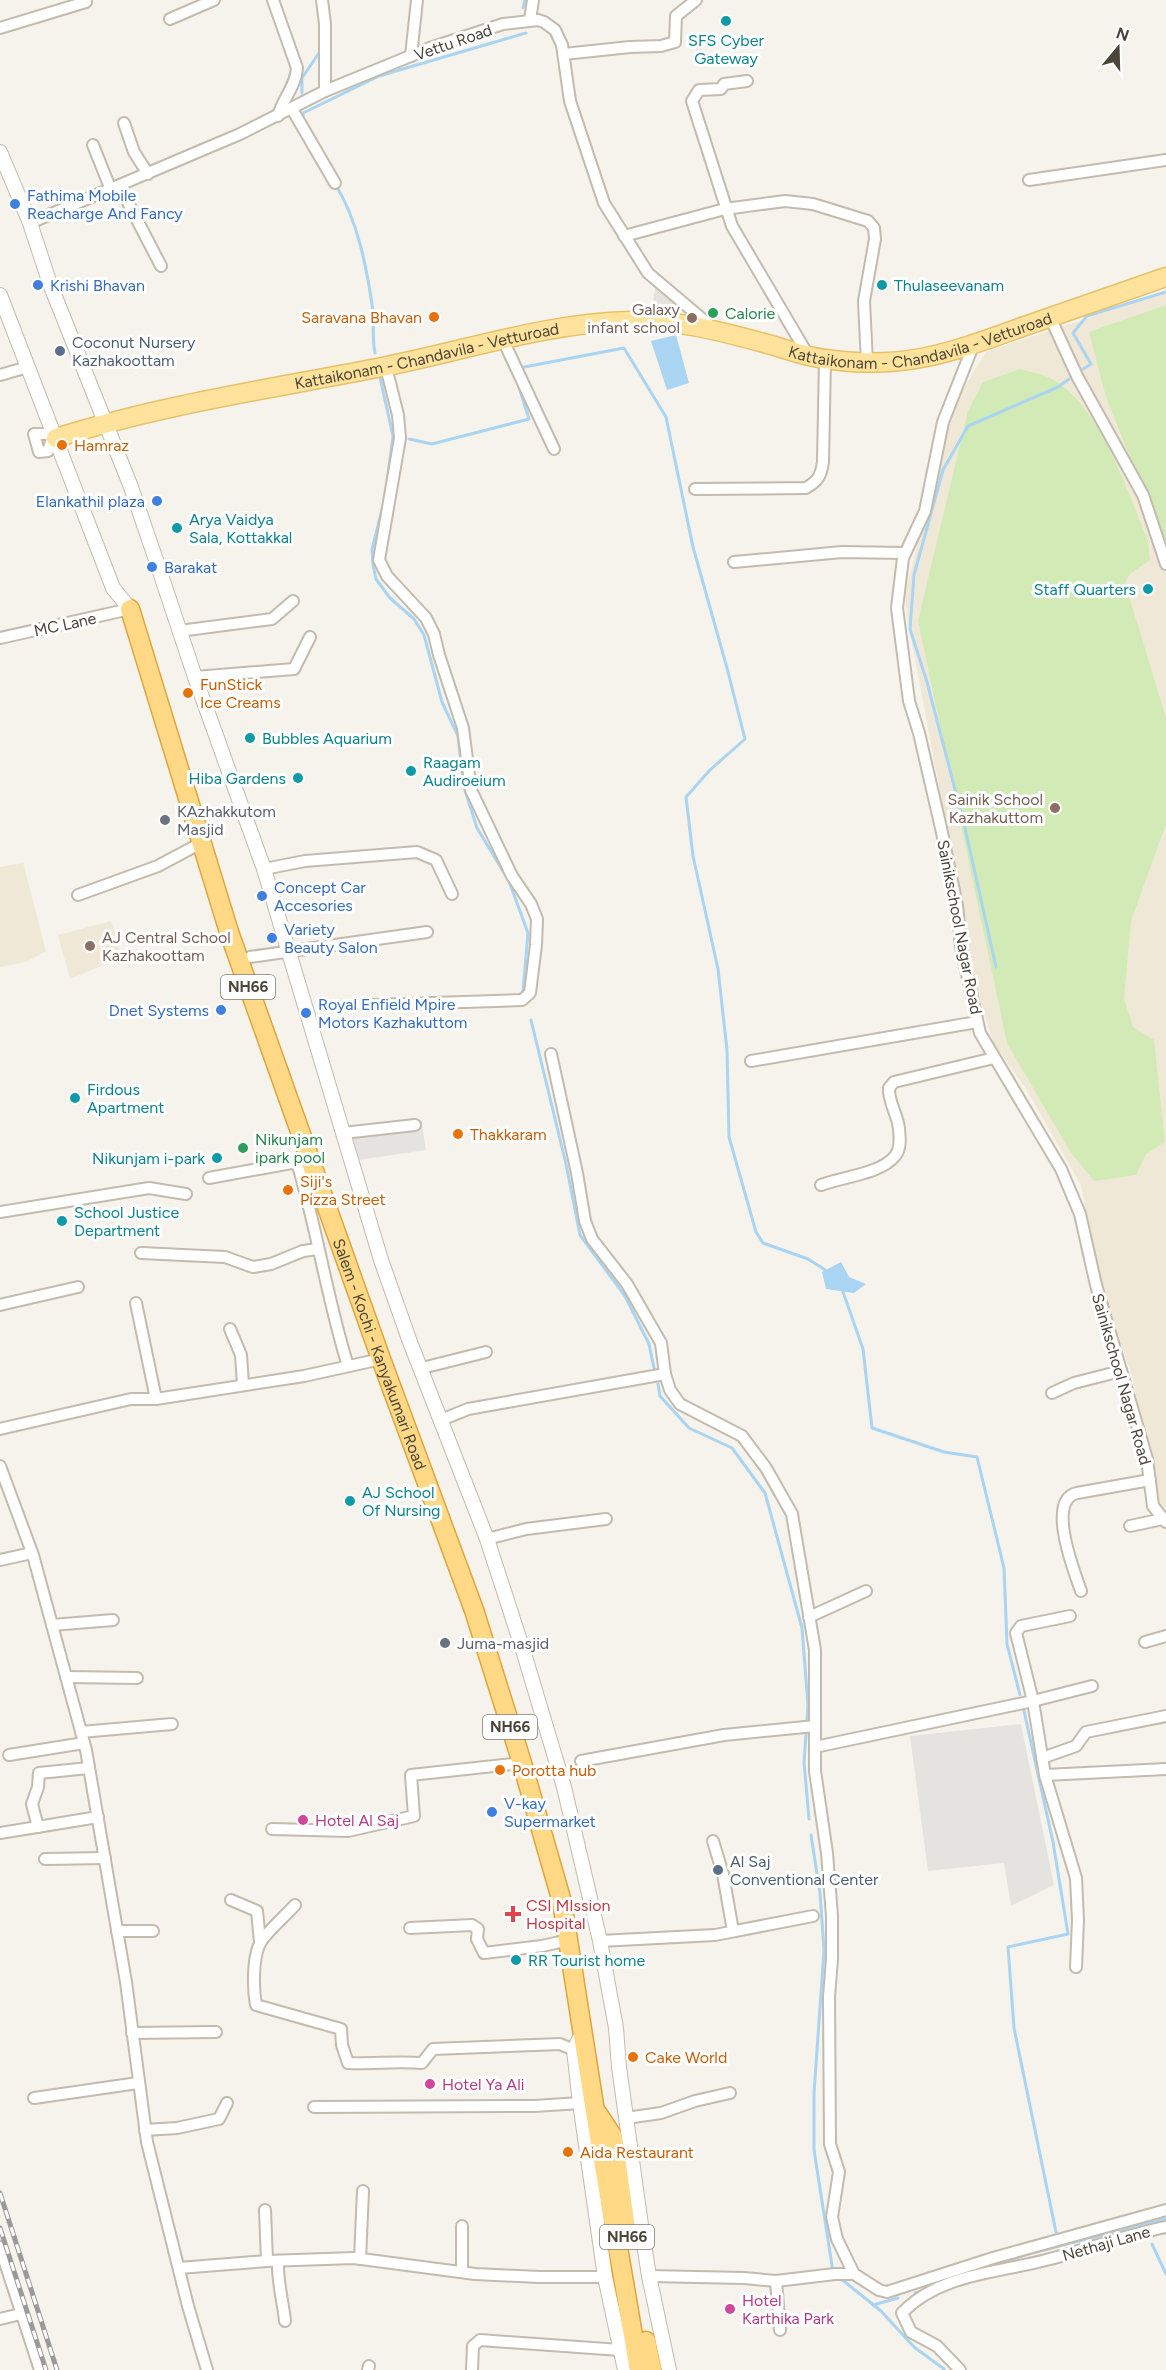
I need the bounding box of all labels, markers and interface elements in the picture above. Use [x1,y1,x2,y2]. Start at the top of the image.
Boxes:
marker: SFS Cyber Gateway [719,14,733,28]
north arrow [1088,18,1148,78]
street label: Vettu Road [412,20,495,65]
text: N [1114,23,1132,45]
place label: SFS Cyber Gateway [688,31,764,68]
place label: Fathima Mobile Reacharge And Fancy [27,186,183,223]
marker: Fathima Mobile Reacharge And Fancy [8,197,22,211]
place label: Krishi Bhavan [50,276,145,295]
place label: Thulaseevanam [894,276,1004,295]
marker: Krishi Bhavan [31,278,45,292]
marker: Thulaseevanam [875,278,889,292]
place label: Galaxy infant school [587,300,681,337]
place label: Calorie [725,304,776,323]
marker: Calorie [706,306,720,320]
place label: Saravana Bhavan [301,308,422,327]
street label: Kattaikonam - Chandavila - Vetturoad [786,309,1054,373]
marker: Saravana Bhavan [427,310,441,324]
marker: Galaxy infant school [685,311,699,325]
street label: Kattaikonam - Chandavila - Vetturoad [293,319,561,393]
place label: Coconut Nursery Kazhakoottam [72,333,196,370]
marker: Coconut Nursery Kazhakoottam [53,344,67,358]
place label: Hamraz [74,436,129,455]
marker: Hamraz [55,438,69,452]
place label: Elankathil plaza [36,492,145,511]
marker: Elankathil plaza [150,494,164,508]
place label: Arya Vaidya Sala, Kottakkal [189,510,292,547]
marker: Arya Vaidya Sala, Kottakkal [170,521,184,535]
place label: Barakat [164,558,217,577]
marker: Barakat [145,560,159,574]
place label: Staff Quarters [1034,580,1136,599]
marker: Staff Quarters [1141,582,1155,596]
street label: MC Lane [32,609,98,640]
place label: FunStick Ice Creams [200,675,281,712]
marker: FunStick Ice Creams [181,686,195,700]
place label: Bubbles Aquarium [262,729,392,748]
marker: Bubbles Aquarium [243,731,257,745]
place label: Raagam Audiroeium [423,753,506,790]
marker: Raagam Audiroeium [404,764,418,778]
place label: Hiba Gardens [189,769,286,788]
marker: Hiba Gardens [291,771,305,785]
place label: Sainik School Kazhakuttom [947,790,1043,827]
marker: Sainik School Kazhakuttom [1048,801,1062,815]
place label: KAzhakkutom Masjid [177,802,276,839]
marker: KAzhakkutom Masjid [158,813,172,827]
street label: Sainikschool Nagar Road [933,838,986,1016]
place label: Concept Car Accesories [274,878,366,915]
marker: Concept Car Accesories [255,889,269,903]
place label: Variety Beauty Salon [284,920,378,957]
place label: AJ Central School Kazhakoottam [102,928,231,965]
marker: Variety Beauty Salon [265,931,279,945]
marker: AJ Central School Kazhakoottam [83,939,97,953]
road number: NH66 [221,975,275,999]
place label: Royal Enfield Mpire Motors Kazhakuttom [318,995,467,1032]
place label: Dnet Systems [109,1001,209,1020]
marker: Dnet Systems [214,1003,228,1017]
marker: Royal Enfield Mpire Motors Kazhakuttom [299,1006,313,1020]
place label: Firdous Apartment [87,1080,164,1117]
marker: Firdous Apartment [68,1091,82,1105]
place label: Thakkaram [470,1125,547,1144]
marker: Thakkaram [451,1127,465,1141]
place label: Nikunjam ipark pool [255,1130,325,1167]
marker: Nikunjam ipark pool [236,1141,250,1155]
place label: Nikunjam i-park [92,1149,205,1168]
marker: Nikunjam i-park [210,1151,224,1165]
place label: Siji's Pizza Street [300,1172,386,1209]
marker: Siji's Pizza Street [281,1183,295,1197]
place label: School Justice Department [74,1203,179,1240]
marker: School Justice Department [55,1214,69,1228]
street label: Salem - Kochi - Kanyakumari Road [329,1236,430,1473]
street label: Sainikschool Nagar Road [1088,1291,1155,1467]
place label: AJ School Of Nursing [362,1483,440,1520]
marker: AJ School Of Nursing [343,1494,357,1508]
place label: Juma-masjid [457,1634,549,1653]
marker: Juma-masjid [438,1636,452,1650]
road number: NH66 [483,1715,537,1739]
place label: Porotta hub [512,1761,596,1780]
marker: Porotta hub [493,1763,507,1777]
place label: V-kay Supermarket [504,1794,596,1831]
marker: V-kay Supermarket [485,1805,499,1819]
place label: Hotel Al Saj [315,1811,399,1830]
marker: Hotel Al Saj [296,1813,310,1827]
place label: Al Saj Conventional Center [730,1852,879,1889]
marker: Al Saj Conventional Center [711,1863,725,1877]
place label: CSI MIssion Hospital [526,1896,610,1933]
marker: CSI MIssion Hospital [504,1905,522,1923]
place label: RR Tourist home [528,1951,645,1970]
marker: RR Tourist home [509,1953,523,1967]
place label: Cake World [645,2048,727,2067]
marker: Cake World [626,2050,640,2064]
place label: Hotel Ya Ali [442,2075,524,2094]
marker: Hotel Ya Ali [423,2077,437,2091]
place label: Aida Restaurant [580,2143,694,2162]
marker: Aida Restaurant [561,2145,575,2159]
street label: Nethaji Lane [1060,2222,1152,2265]
road number: NH66 [600,2225,654,2249]
place label: Hotel Karthika Park [742,2291,834,2328]
marker: Hotel Karthika Park [723,2302,737,2316]

